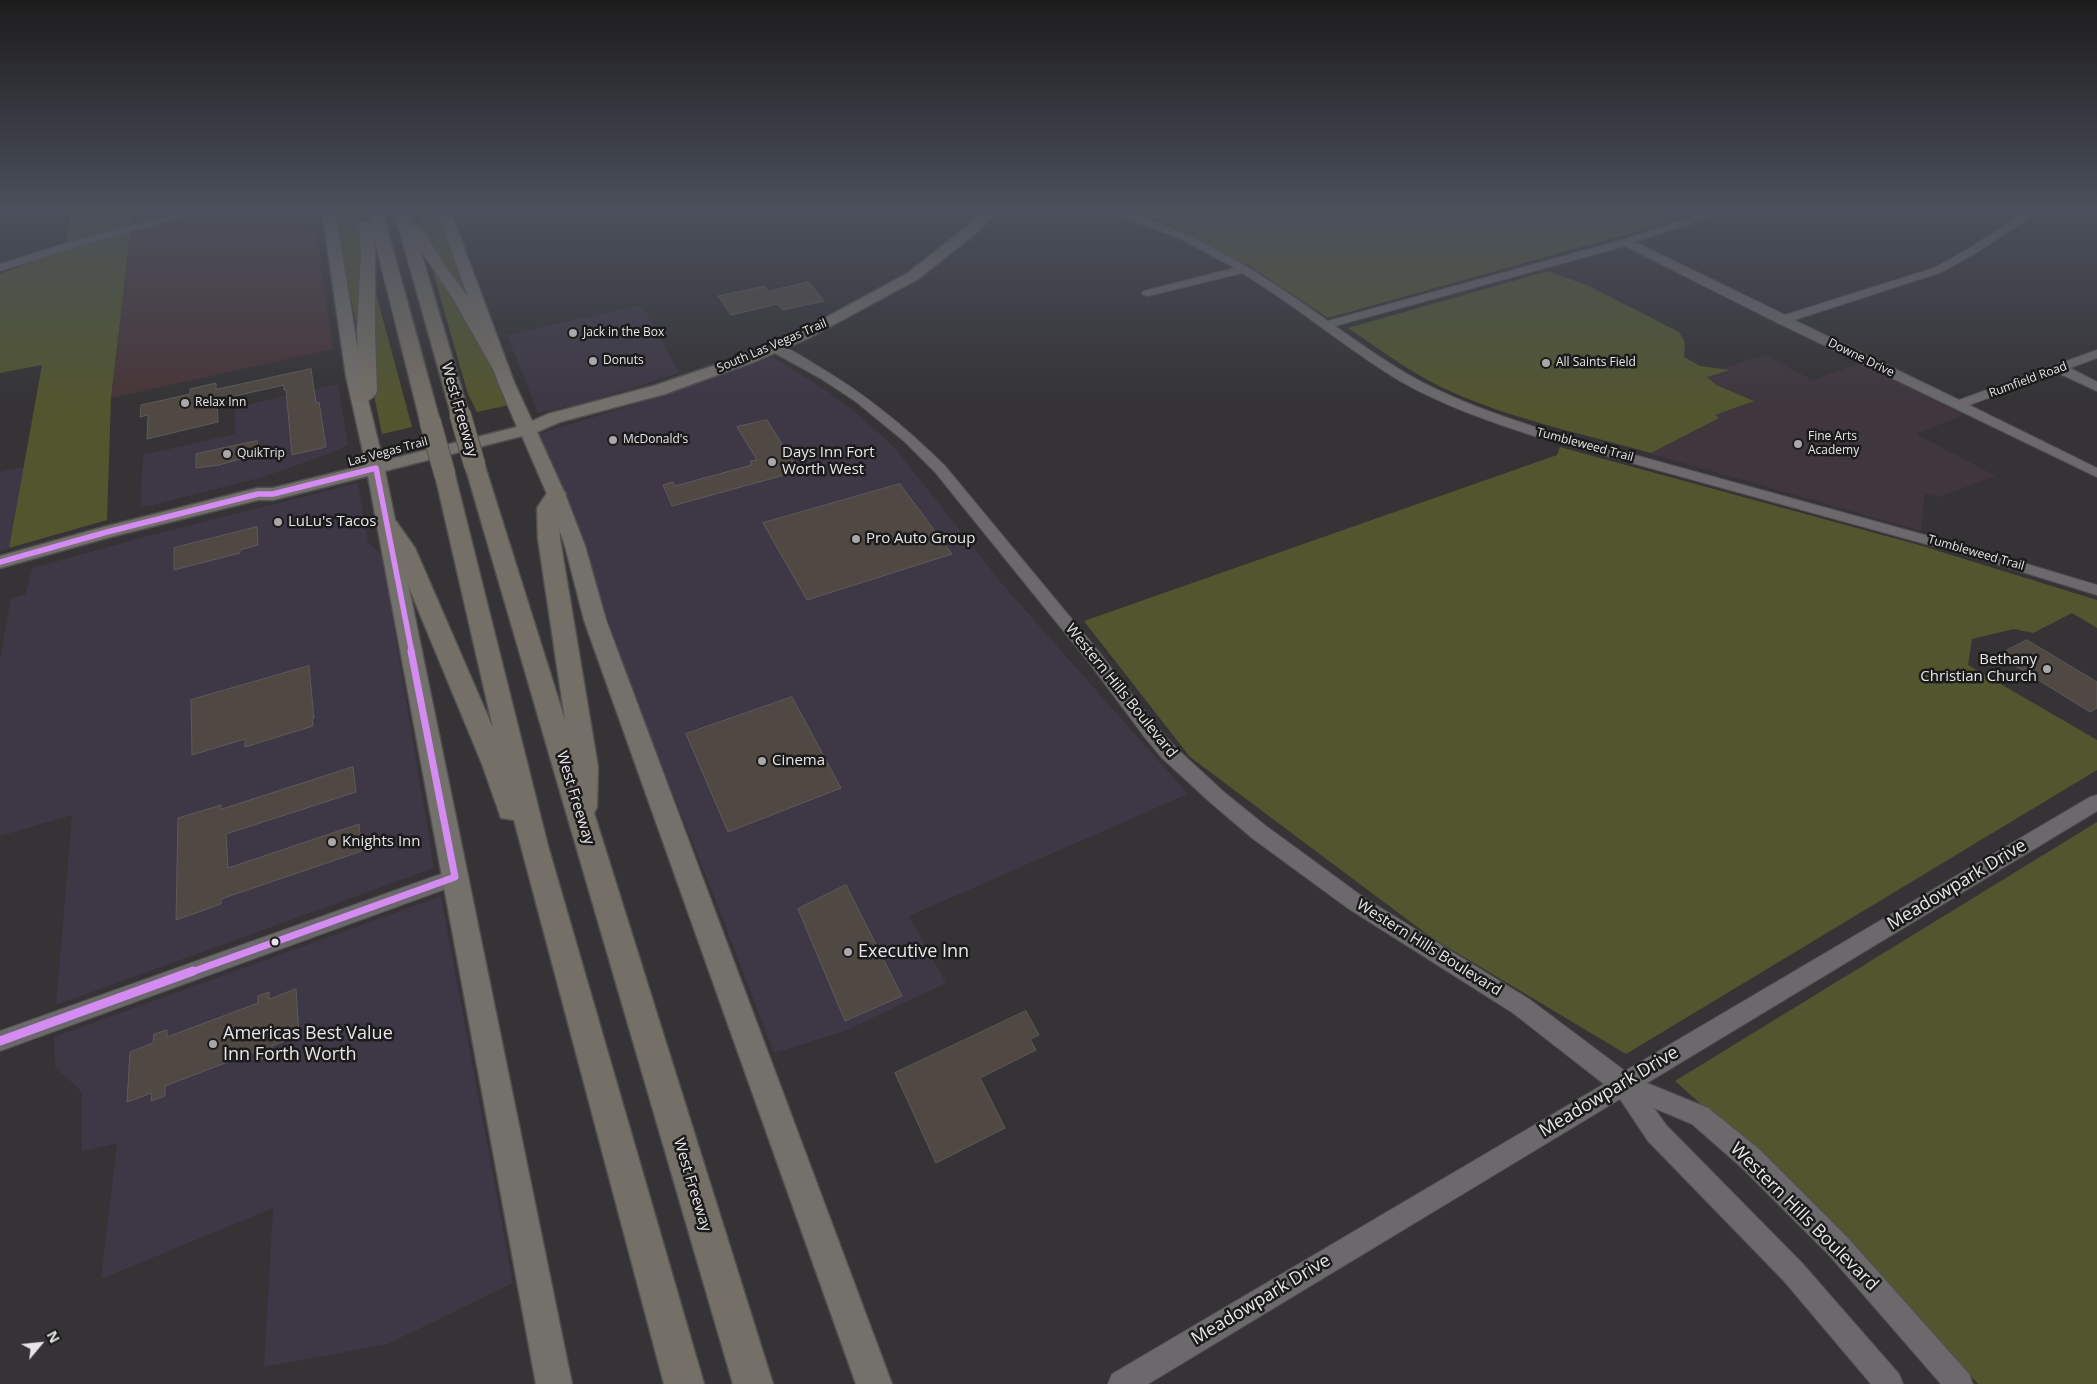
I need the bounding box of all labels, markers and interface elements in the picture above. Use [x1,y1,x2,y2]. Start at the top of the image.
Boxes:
street label: South Las Vegas Trail [715,316,829,376]
place label: Jack in the Box [583,326,664,340]
marker: Jack in the Box [567,327,579,339]
street label: Downe Drive [1826,336,1896,380]
place label: Donuts [603,354,644,368]
marker: Donuts [587,355,599,367]
place label: All Saints Field [1556,356,1636,370]
marker: All Saints Field [1540,357,1552,369]
street label: Rumfield Road [1987,359,2069,401]
street label: West Freeway [437,361,481,459]
place label: Relax Inn [195,396,246,410]
marker: Relax Inn [179,397,191,409]
street label: Tumbleweed Trail [1535,425,1635,465]
place label: Fine Arts Academy [1808,430,1859,458]
place label: McDonald's [623,433,688,447]
street label: Las Vegas Trail [347,434,429,470]
marker: McDonald's [607,434,619,446]
marker: Fine Arts Academy [1792,438,1804,450]
place label: Days Inn Fort Worth West [782,444,875,479]
place label: QuikTrip [237,447,285,461]
marker: QuikTrip [221,448,233,460]
marker: Days Inn Fort Worth West [766,456,778,468]
place label: LuLu's Tacos [288,513,376,531]
marker: LuLu's Tacos [272,516,284,528]
place label: Pro Auto Group [866,530,975,548]
street label: Tumbleweed Trail [1926,532,2026,574]
marker: Pro Auto Group [850,533,862,545]
street label: Western Hills Boulevard [1061,620,1181,762]
place label: Bethany Christian Church [1920,651,2037,686]
marker: Bethany Christian Church [2041,663,2053,675]
street label: West Freeway [552,749,598,847]
place label: Cinema [772,752,825,770]
marker: Cinema [756,755,768,767]
place label: Knights Inn [342,833,420,851]
street label: Meadowpark Drive [1883,835,2031,935]
marker: Knights Inn [326,836,338,848]
street label: Western Hills Boulevard [1353,896,1505,1000]
unlabelled marker [270,937,280,947]
place label: Executive Inn [858,941,969,963]
marker: Executive Inn [842,946,854,958]
place label: Americas Best Value Inn Forth Worth [223,1023,393,1066]
marker: Americas Best Value Inn Forth Worth [207,1038,219,1050]
street label: Meadowpark Drive [1535,1042,1683,1142]
street label: West Freeway [669,1136,715,1234]
street label: Western Hills Boulevard [1725,1138,1883,1296]
street label: Meadowpark Drive [1187,1250,1335,1350]
north arrow [15,1319,65,1369]
text: N [43,1327,65,1346]

